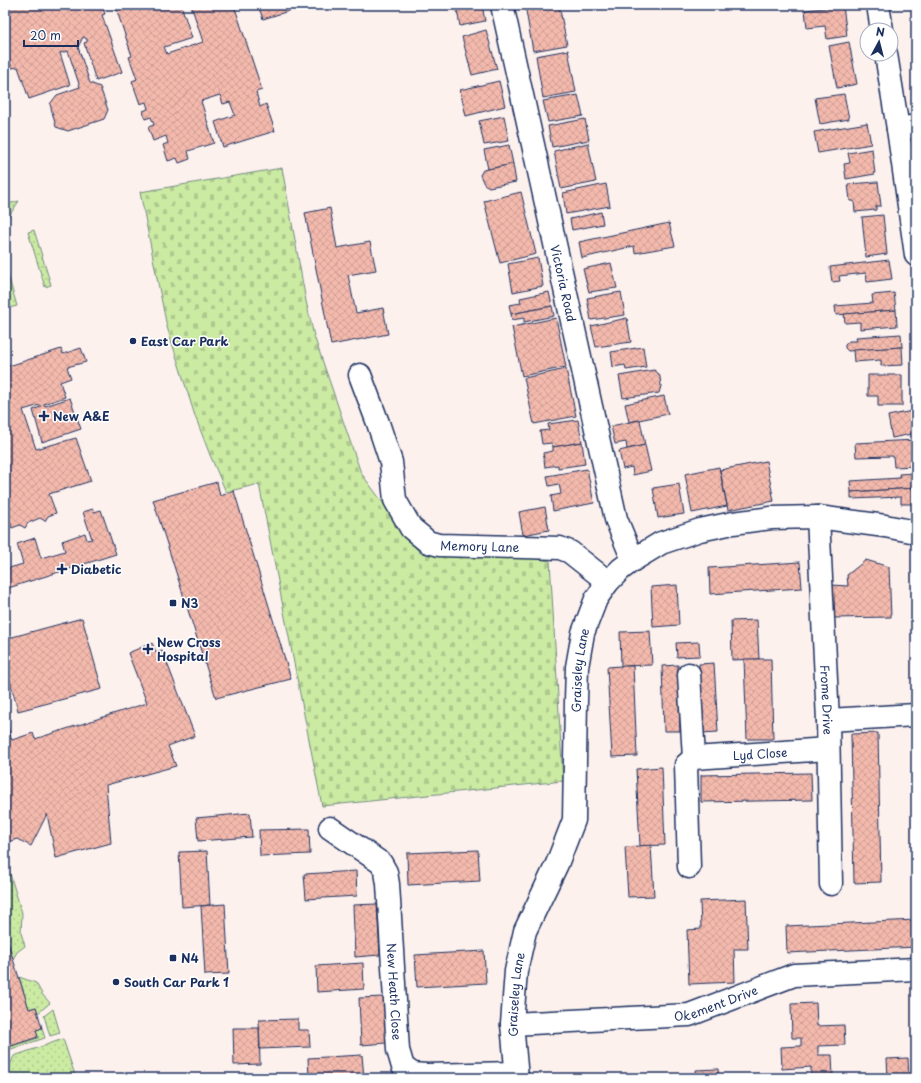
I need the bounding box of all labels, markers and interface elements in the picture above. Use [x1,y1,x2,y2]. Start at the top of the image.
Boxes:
scale bar [24,22,78,48]
north arrow [859,22,899,62]
text: N [875,23,886,41]
text: 20 m [30,26,61,44]
street label: Victoria Road [546,243,581,323]
place label: East Car Park [141,332,229,350]
marker: East Car Park [128,336,138,346]
place label: New A&E [53,407,110,425]
marker: New A&E [38,410,50,422]
street label: Memory Lane [440,536,520,556]
place label: Diabetic [71,560,122,578]
marker: Diabetic [56,563,68,575]
place label: N3 [181,594,199,612]
marker: N3 [168,598,178,608]
street label: Graiseley Lane [567,625,593,713]
place label: New Cross Hospital [157,633,221,665]
marker: New Cross Hospital [142,643,154,655]
street label: Frome Drive [816,664,837,735]
street label: Lyd Close [732,743,788,764]
street label: New Heath Close [383,942,406,1041]
place label: N4 [181,949,199,967]
street label: Graiseley Lane [503,950,529,1038]
marker: N4 [168,953,178,963]
place label: South Car Park 1 [124,973,229,991]
marker: South Car Park 1 [111,977,121,987]
street label: Okement Drive [674,981,760,1025]

